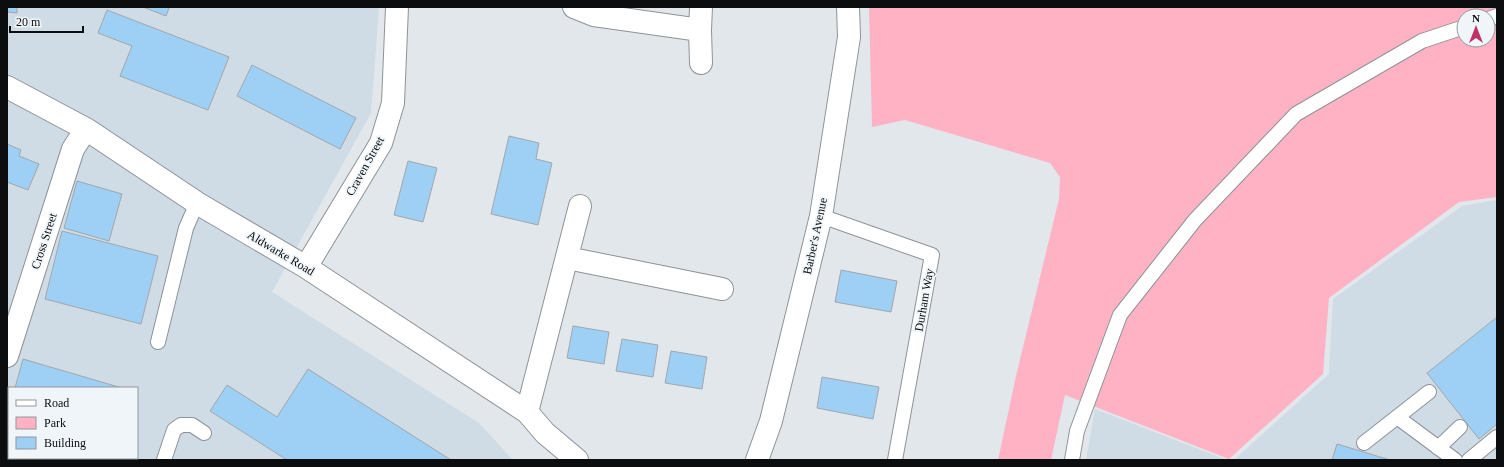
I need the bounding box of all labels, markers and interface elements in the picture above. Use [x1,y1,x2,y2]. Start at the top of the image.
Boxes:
scale bar [10,8,83,34]
north arrow [1456,8,1496,48]
text: N [1472,12,1480,24]
text: 20 m [16,15,41,29]
street label: Craven Street [343,133,387,198]
street label: Barber's Avenue [800,196,830,276]
street label: Cross Street [28,210,60,271]
street label: Aldwarke Road [245,228,317,278]
street label: Durham Way [912,267,936,333]
legend [8,387,138,459]
text: Road [44,396,69,410]
text: Park [44,416,66,430]
text: Building [44,436,86,450]

